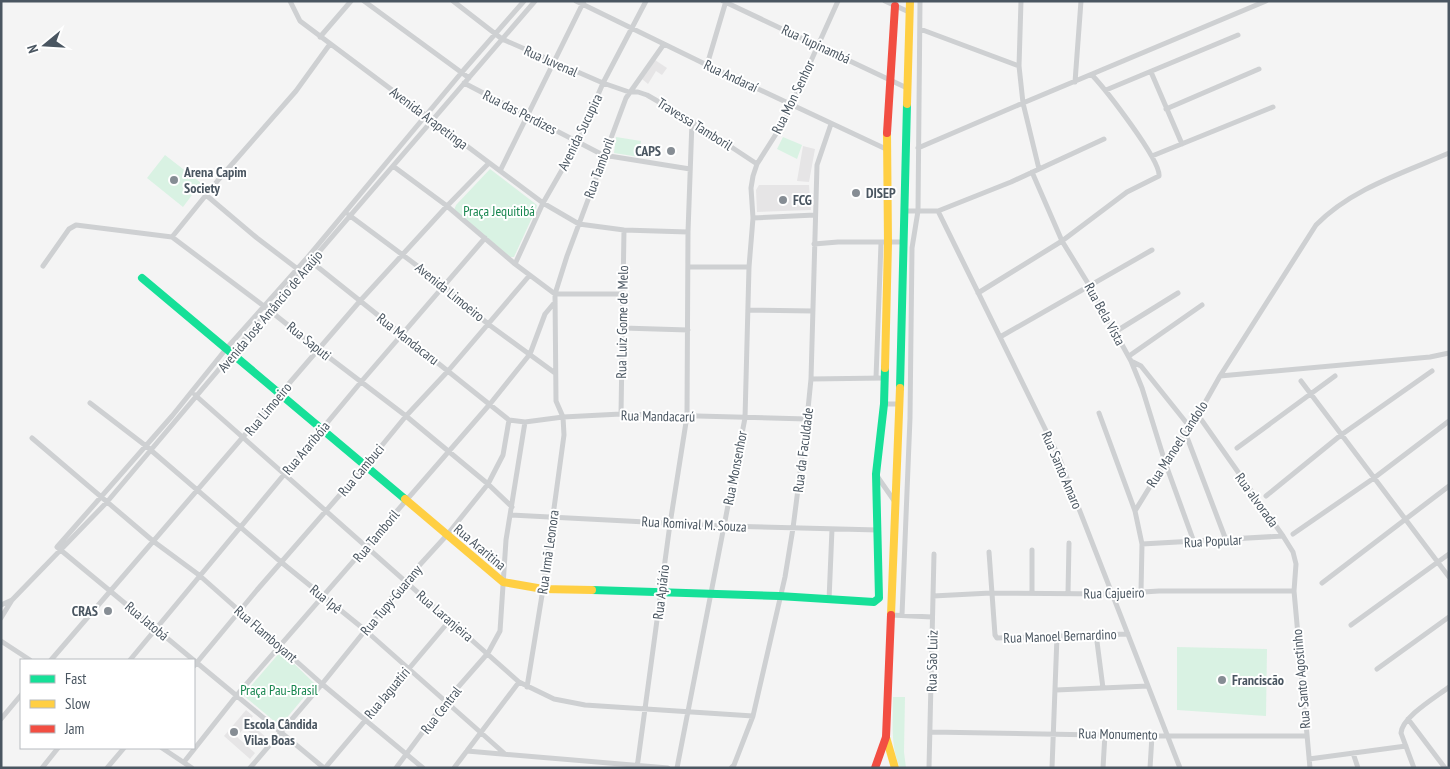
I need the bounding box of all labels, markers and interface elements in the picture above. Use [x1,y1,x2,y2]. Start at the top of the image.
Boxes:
north arrow [20,20,70,70]
street label: Rua Tupinambá [779,20,853,68]
street label: Rua Juvenal [521,41,581,81]
text: N [23,43,42,55]
street label: Rua Andaraí [701,56,761,96]
street label: Rua Mon Senhor [768,57,819,137]
street label: Avenida Arapetinga [386,83,472,153]
street label: Rua das Perdizes [480,86,560,138]
street label: Avenida Sucupira [554,91,606,173]
street label: Travessa Tamboril [654,94,737,155]
street label: Rua Tamboril [580,135,618,201]
place label: CAPS [635,142,661,160]
marker: CAPS [665,145,677,157]
place label: Arena Capim Society [183,163,247,197]
marker: Arena Capim Society [168,174,180,186]
place label: DISEP [866,184,896,202]
marker: DISEP [850,187,862,199]
place label: FCG [793,191,812,209]
marker: FCG [777,194,789,206]
park label: Praça Jequitibá [463,202,535,220]
street label: Avenida José Amâncio de Araújo [214,246,326,376]
street label: Avenida Limoeiro [412,259,488,325]
street label: Rua Luiz Gome de Melo [612,265,632,379]
street label: Rua Bela Vista [1080,279,1130,349]
street label: Rua Mandacaru [373,309,443,369]
street label: Rua Saputi [283,318,335,364]
street label: Rua Limoeiro [241,379,295,439]
street label: Rua Manoel Candolo [1142,397,1212,491]
street label: Rua Mandacarú [621,406,695,426]
street label: Rua da Faculdade [789,406,817,493]
street label: Rua Araribóia [278,417,334,479]
street label: Rua Santo Amaro [1038,428,1086,512]
street label: Rua Monsenhor [719,429,751,507]
street label: Rua Cambuci [334,440,388,500]
street label: Rua alvorada [1231,469,1283,531]
street label: Rua Tamboril [349,506,404,566]
street label: Rua Irmã Leonora [533,509,563,595]
street label: Rua Romival M. Souza [641,512,747,536]
street label: Rua Araritina [450,520,510,574]
street label: Rua Popular [1183,530,1243,552]
street label: Rua Tupy-Guarany [356,560,426,639]
street label: Rua Apiário [649,563,673,621]
street label: Rua Ipê [306,581,346,618]
street label: Rua Cajueiro [1083,583,1145,603]
street label: Rua Laranjeira [413,586,477,646]
street label: Rua Jatobá [121,597,173,645]
place label: CRAS [72,602,98,620]
street label: Rua Flamboyant [231,602,301,666]
marker: CRAS [102,605,114,617]
street label: Rua Manoel Bernardino [1003,625,1117,647]
street label: Rua Santo Agostinho [1288,628,1314,730]
street label: Rua São Luiz [922,630,942,692]
legend [20,659,195,749]
street label: Rua Jaguatiri [360,664,414,722]
text: Fast [65,669,86,688]
place label: Franciscão [1232,671,1284,689]
marker: Franciscão [1216,674,1228,686]
park label: Praça Pau-Brasil [240,681,319,699]
street label: Rua Central [417,682,466,738]
text: Slow [65,694,90,713]
place label: Escola Cândida Vilas Boas [243,715,318,749]
text: Jam [64,719,84,738]
street label: Rua Monumento [1078,724,1158,744]
marker: Escola Cândida Vilas Boas [228,726,240,738]

